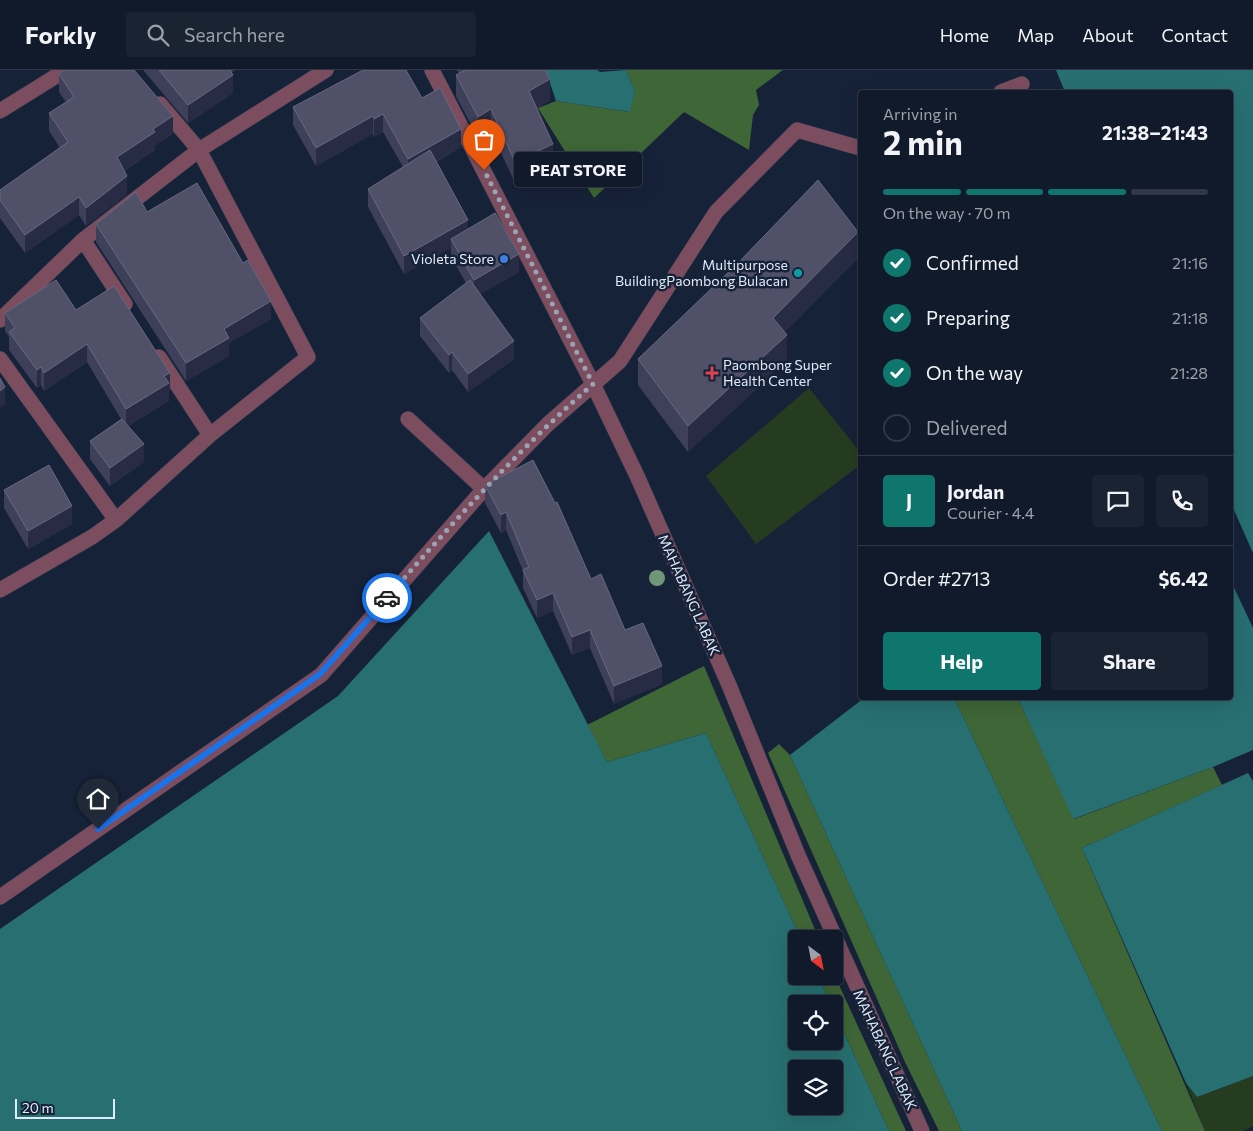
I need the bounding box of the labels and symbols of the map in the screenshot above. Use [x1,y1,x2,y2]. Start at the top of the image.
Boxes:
pin [463,119,505,170]
callout: PEAT STORE [514,152,642,188]
place label: Violeta Store [411,250,494,267]
marker: Violeta Store [498,253,510,265]
place label: Multipurpose BuildingPaombong Bulacan [615,256,788,289]
marker: Multipurpose BuildingPaombong Bulacan [792,267,804,279]
place label: Paombong Super Health Center [723,356,832,389]
marker: Paombong Super Health Center [705,366,719,380]
street label: MAHABANG LABAK [655,531,724,658]
courier [362,573,412,623]
pin [77,778,119,829]
north arrow [788,930,842,985]
street label: MAHABANG LABAK [850,987,921,1113]
scale bar [15,1096,115,1119]

